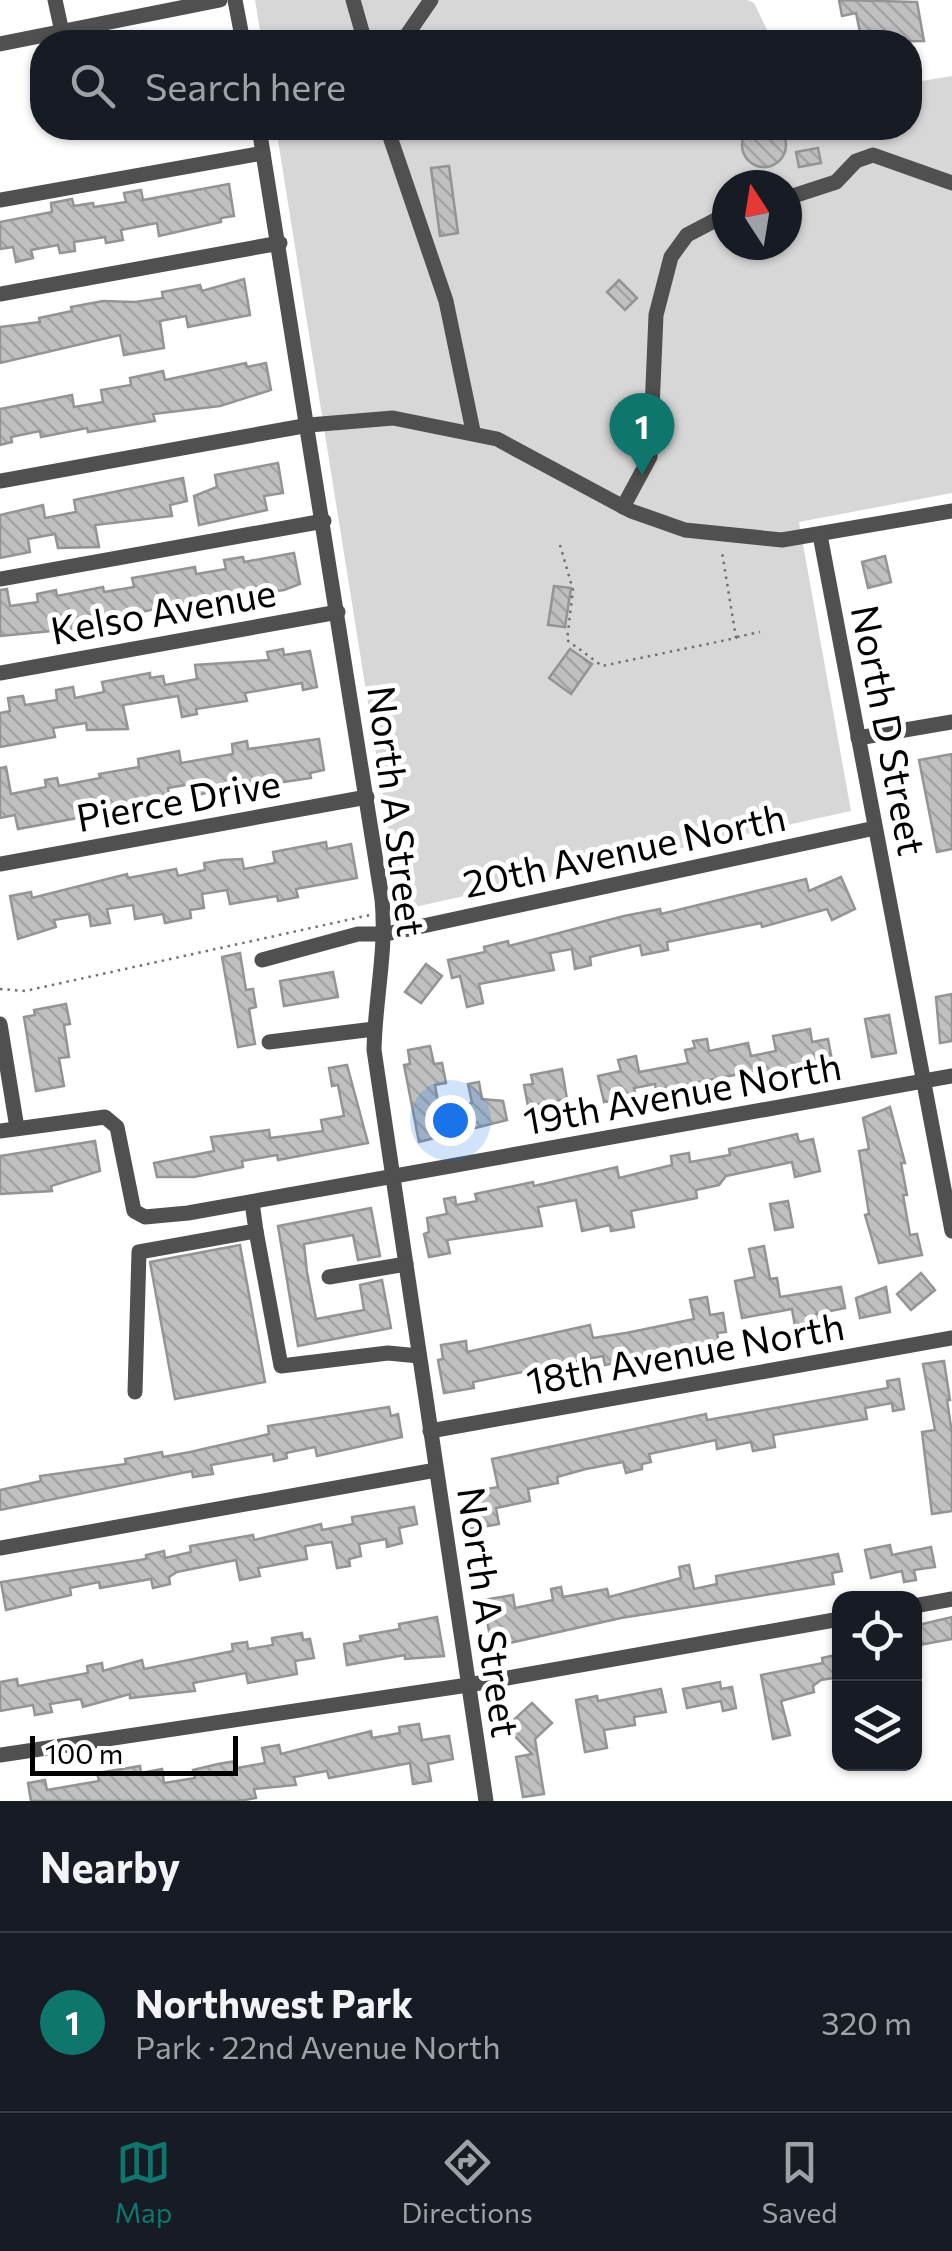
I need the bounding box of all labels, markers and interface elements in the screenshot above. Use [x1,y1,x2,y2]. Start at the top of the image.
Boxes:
search box [30,30,922,140]
icon: search [65,58,120,113]
text: Search here [145,62,346,109]
north arrow [712,170,802,260]
pin: 1 [610,392,674,475]
street label: Kelso Avenue [47,567,279,653]
street label: North D Street [843,601,937,859]
street label: North A Street [359,683,437,939]
street label: Pierce Drive [72,758,284,840]
street label: 20th Avenue North [459,792,789,906]
street label: 19th Avenue North [519,1041,845,1143]
your location [425,1095,476,1146]
street label: 18th Avenue North [522,1301,848,1403]
street label: North A Street [449,1484,531,1740]
map controls [832,1591,922,1771]
button: locate [832,1591,922,1681]
button: layers [832,1681,922,1771]
scale bar [30,1731,238,1776]
text: 100 m [45,1736,123,1770]
text: Nearby [40,1840,180,1892]
text: Northwest Park [135,1979,413,2026]
text: 1 [65,2002,80,2042]
text: 320 m [821,2002,912,2042]
text: Park · 22nd Avenue North [135,2026,500,2066]
tab: Map [115,2135,172,2229]
tab: Directions [401,2135,533,2229]
tab: Saved [762,2135,837,2229]

